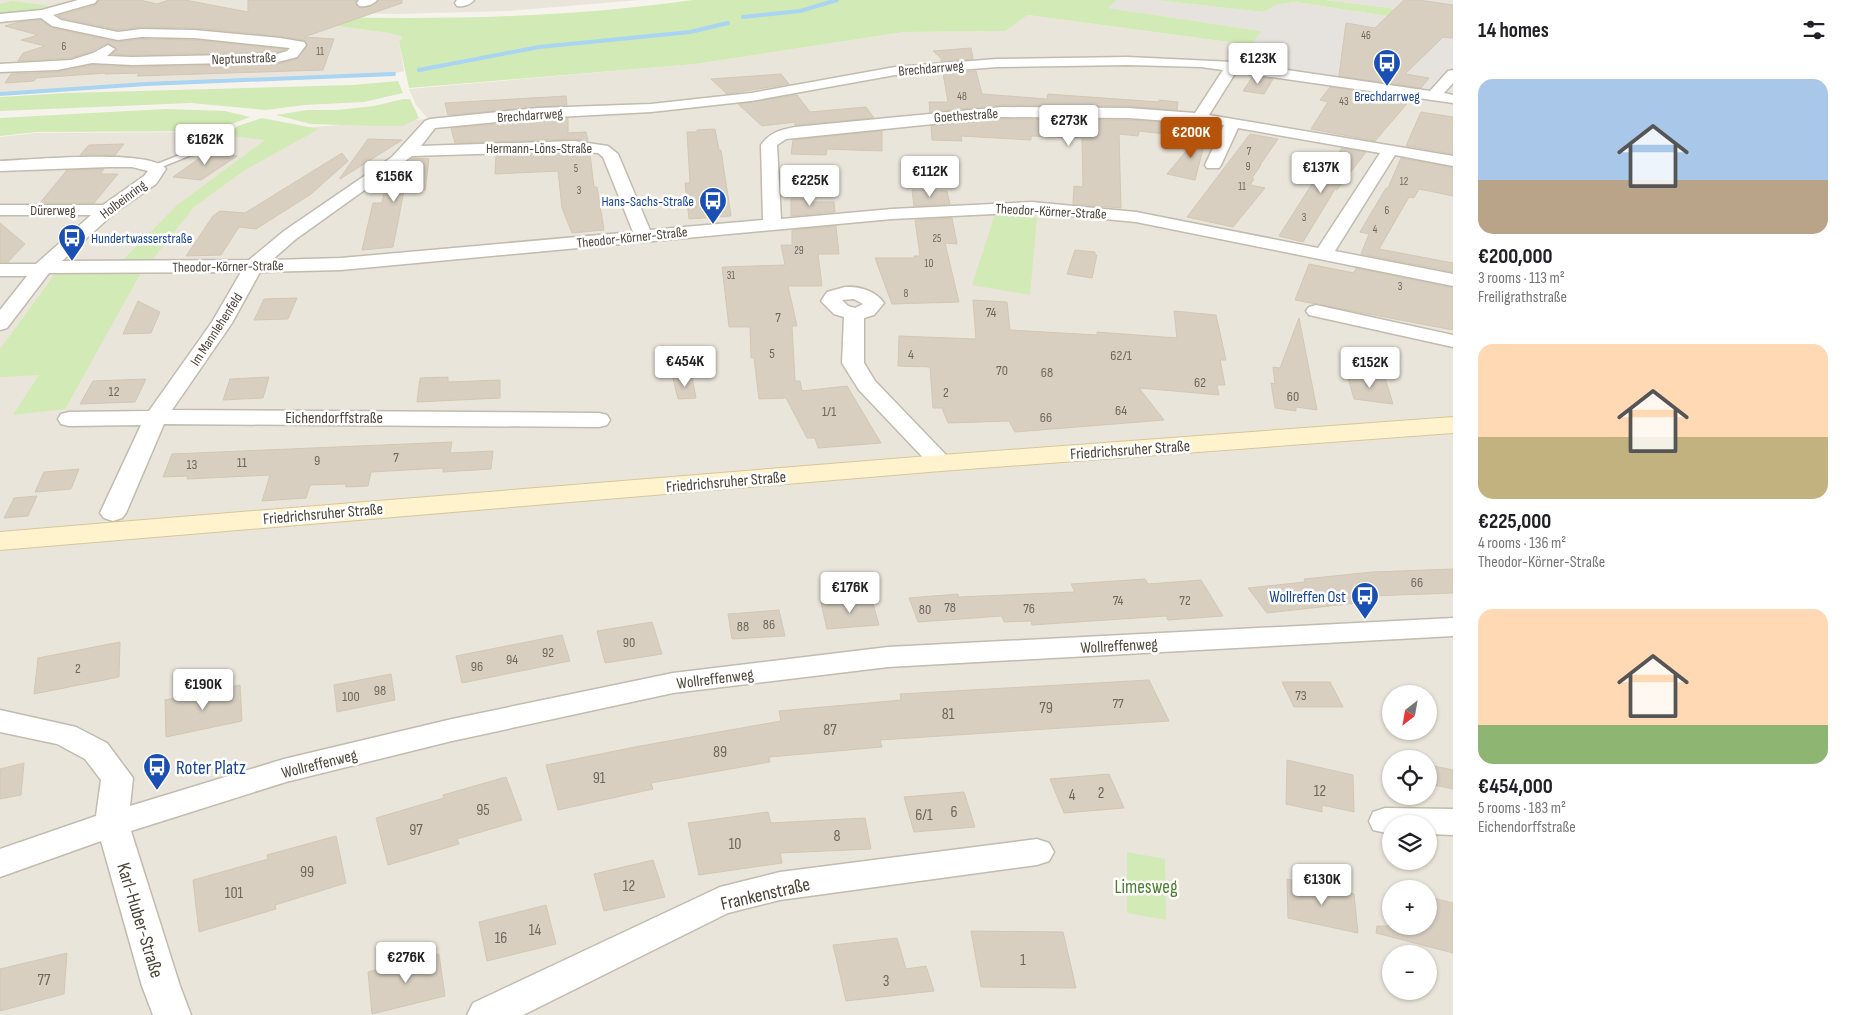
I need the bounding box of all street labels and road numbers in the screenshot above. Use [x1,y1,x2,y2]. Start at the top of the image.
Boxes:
street label: Neptunstraße [211,49,277,68]
street label: Brechdarrweg [898,57,965,80]
street label: Brechdarrweg [497,105,564,126]
street label: Goethestraße [933,105,999,126]
street label: Hermann-Löns-Straße [486,140,592,157]
street label: Holbeinring [97,176,150,222]
street label: Theodor-Körner-Straße [995,200,1107,223]
street label: Dürerweg [30,202,76,219]
street label: Theodor-Körner-Straße [576,223,688,252]
street label: Theodor-Körner-Straße [172,257,284,276]
street label: Im Mannlehenfeld [187,290,246,369]
street label: Eichendorffstraße [285,409,383,428]
street label: Friedrichsruher Straße [1069,437,1191,464]
street label: Friedrichsruher Straße [665,468,787,497]
street label: Friedrichsruher Straße [262,500,384,529]
street label: Wollreffenweg [1080,635,1158,658]
street label: Wollreffenweg [676,665,755,694]
street label: Wollreffenweg [280,746,359,783]
street label: Karl-Huber-Straße [111,860,168,981]
street label: Frankenstraße [718,873,812,916]

